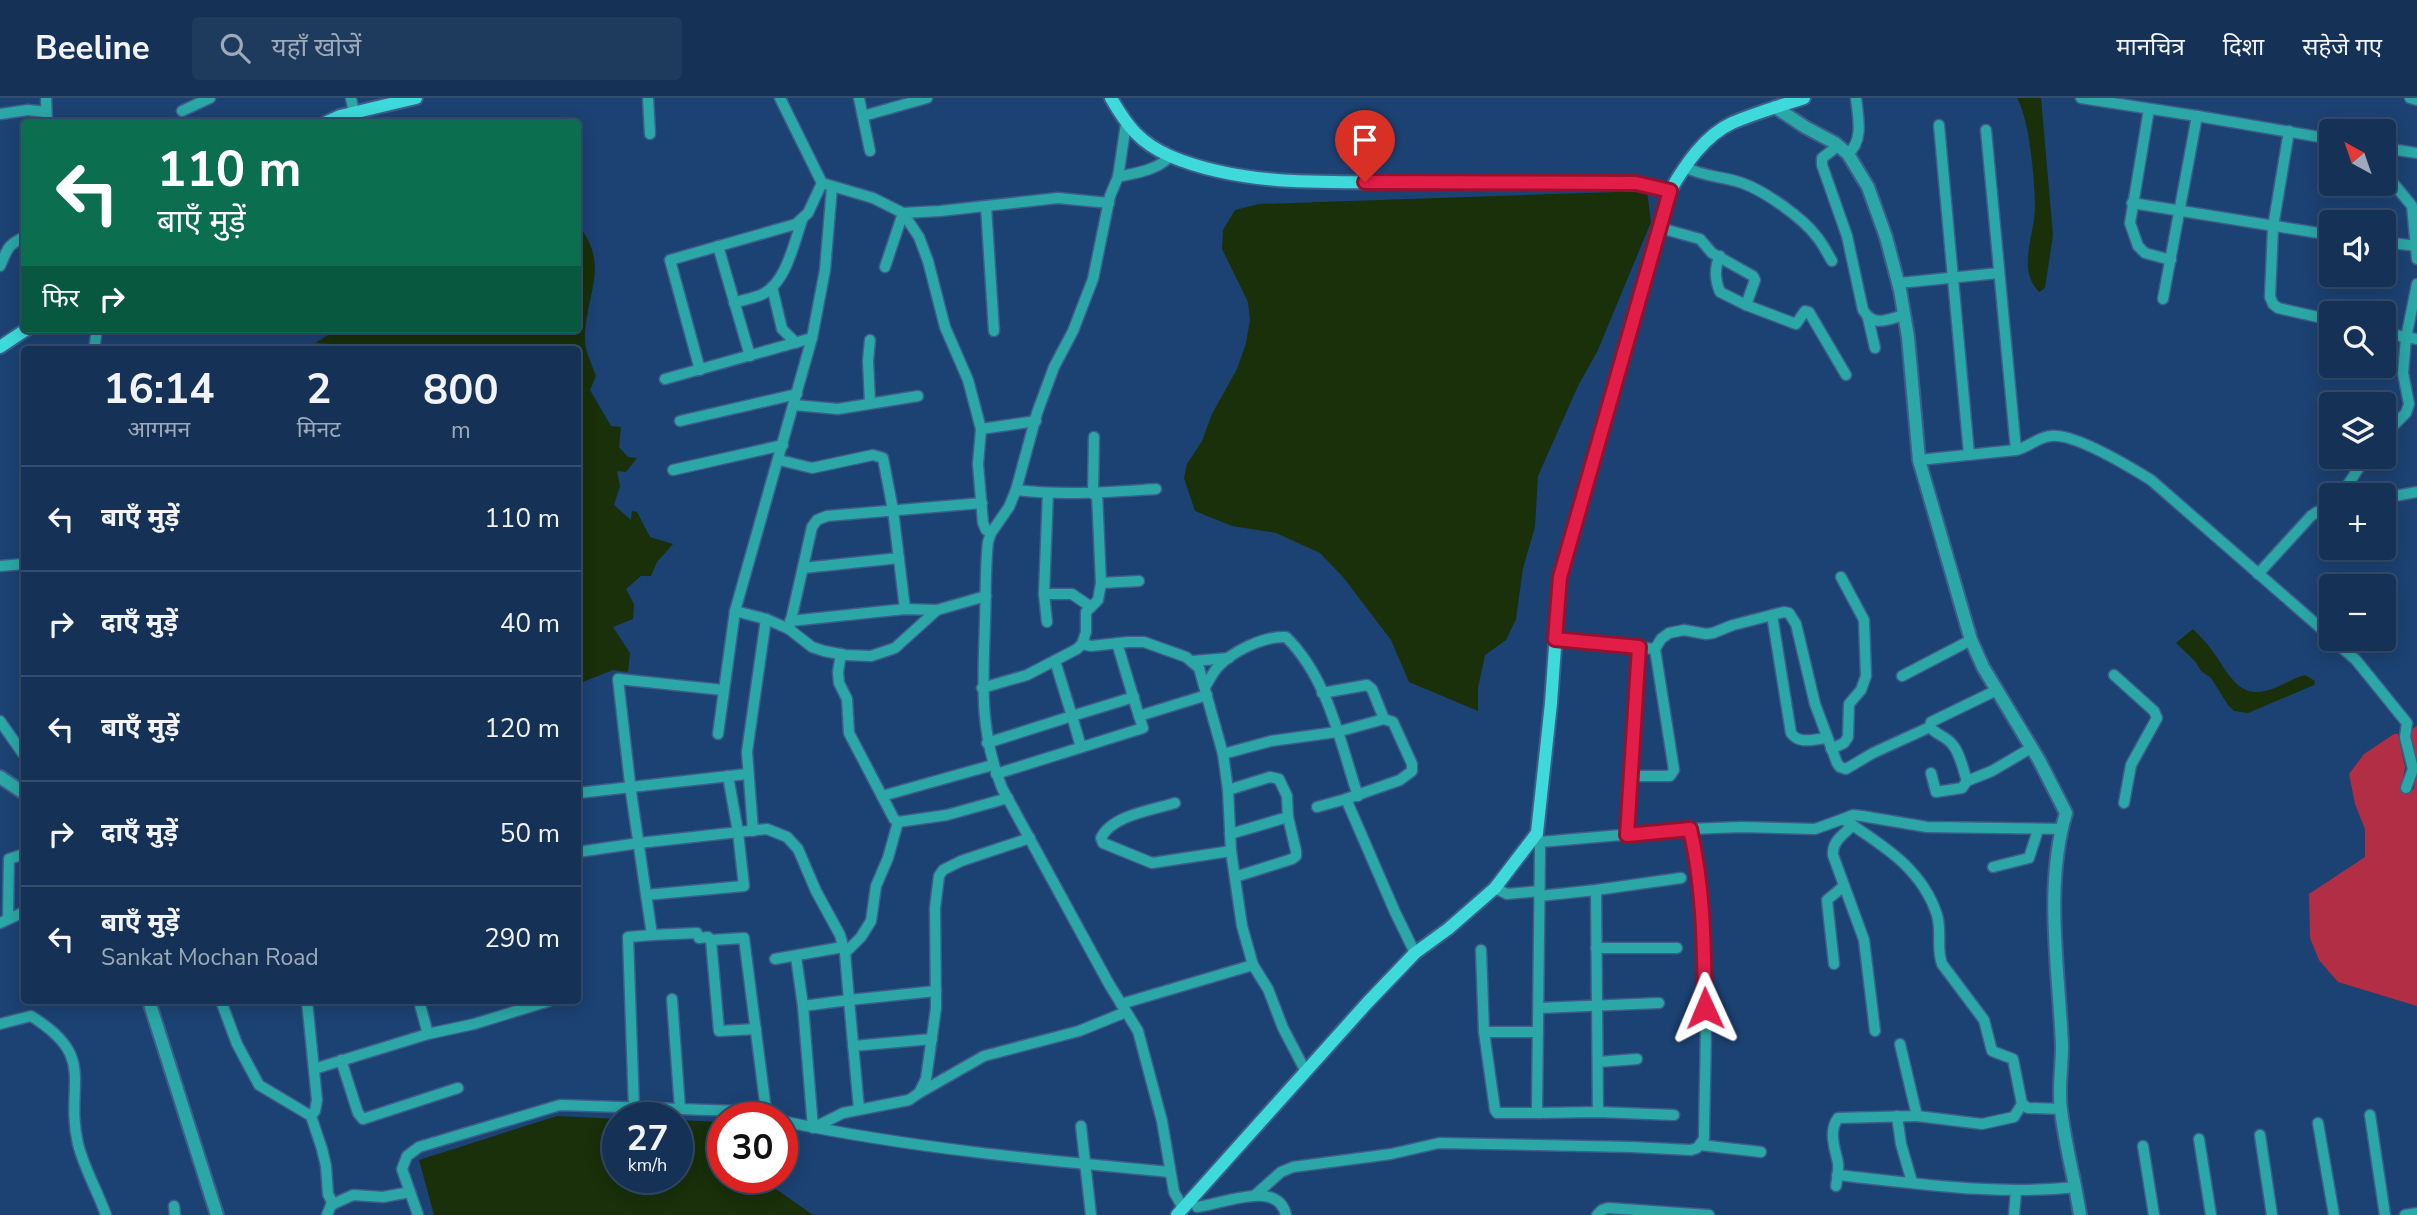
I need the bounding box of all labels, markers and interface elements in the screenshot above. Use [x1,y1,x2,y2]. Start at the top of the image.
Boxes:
search box [192,17,682,80]
text: Beeline [35,26,150,71]
icon: search [216,29,254,67]
text: यहाँ खोजें [272,30,361,65]
text: मानचित्र [2116,31,2185,63]
text: दिशा [2223,31,2264,63]
text: सहेजे गए [2302,31,2382,63]
pin [1335,110,1395,182]
north arrow [2319,119,2396,196]
map controls [2319,119,2396,651]
icon: arrive [1346,121,1384,159]
text: 110 m [157,136,301,203]
icon: left [42,147,133,238]
text: बाएँ मुड़ें [157,200,246,243]
button: sound [2319,210,2396,287]
icon: right [93,280,131,318]
text: फिर [42,281,79,316]
button: search [2319,301,2396,378]
text: 16:14 [103,361,214,418]
text: 2 [306,361,331,418]
text: 800 [423,362,499,419]
button: layers [2319,392,2396,469]
text: आगमन [127,414,190,445]
text: मिनट [297,414,341,445]
text: m [451,415,471,446]
button: + [2319,483,2396,560]
icon: left [42,500,80,538]
text: बाएँ मुड़ें [101,500,179,535]
text: 110 m [484,501,560,536]
button: − [2319,574,2396,651]
icon: right [42,605,80,643]
text: दाएँ मुड़ें [101,605,178,640]
text: 40 m [500,606,560,641]
icon: left [42,710,80,748]
text: बाएँ मुड़ें [101,710,179,745]
text: 120 m [484,711,560,746]
icon: right [42,815,80,853]
text: दाएँ मुड़ें [101,815,178,850]
text: 50 m [500,816,560,851]
text: बाएँ मुड़ें [101,905,179,940]
icon: left [42,920,80,958]
text: 290 m [484,921,560,956]
text: Sankat Mochan Road [101,942,319,973]
position arrow [1668,971,1742,1045]
speed limit sign: 30 [707,1102,798,1193]
text: 27 [626,1115,669,1162]
text: km/h [628,1153,667,1177]

